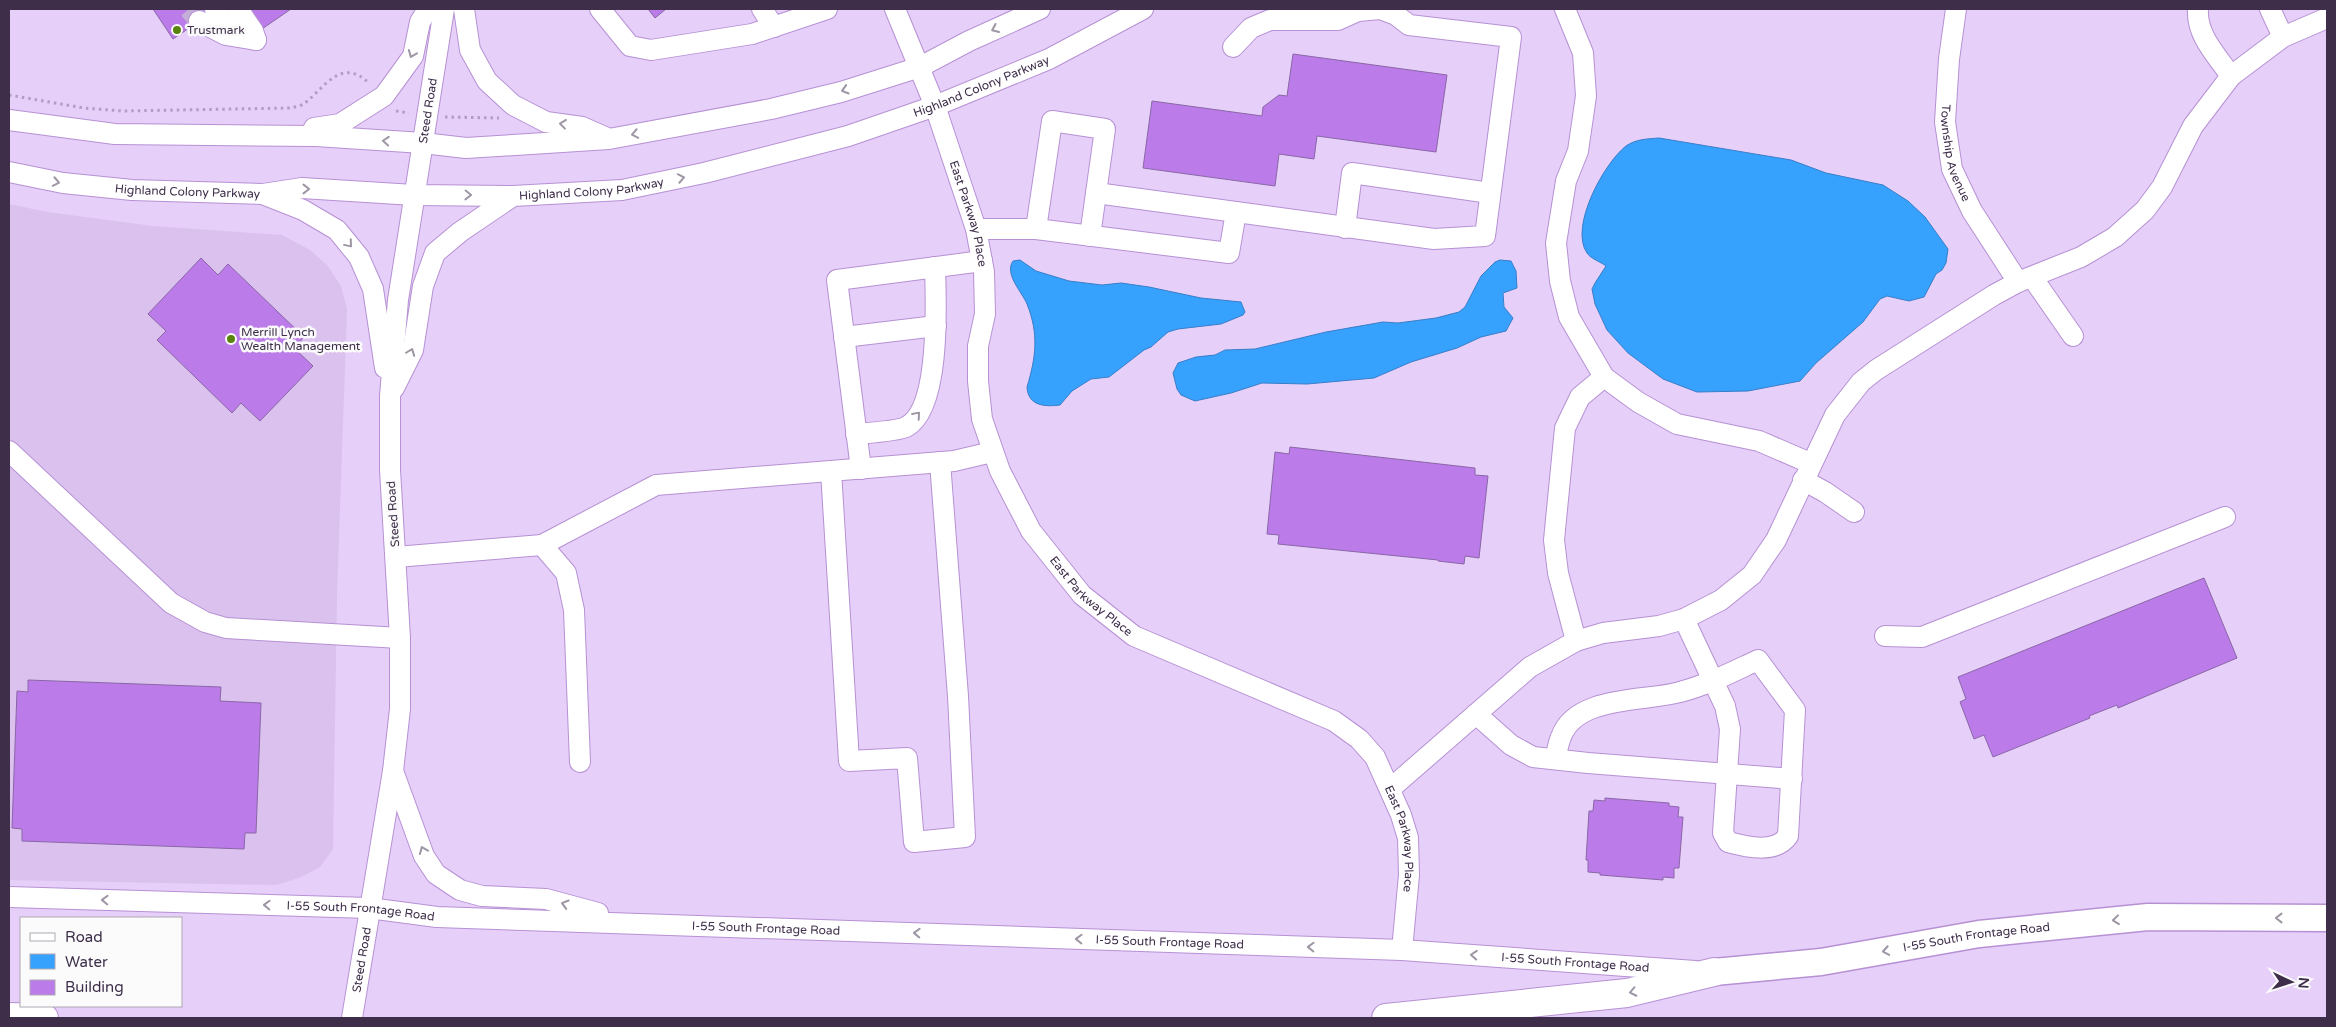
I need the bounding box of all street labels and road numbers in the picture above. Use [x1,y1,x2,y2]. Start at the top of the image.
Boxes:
street label: Highland Colony Parkway [911,52,1052,120]
street label: Steed Road [416,77,440,145]
street label: Township Avenue [1937,104,1973,204]
street label: East Parkway Place [947,159,990,268]
street label: Highland Colony Parkway [519,174,665,203]
street label: Highland Colony Parkway [114,181,261,201]
street label: Steed Road [384,481,402,547]
street label: East Parkway Place [1047,553,1135,639]
street label: East Parkway Place [1382,783,1416,893]
street label: I-55 South Frontage Road [286,898,435,924]
street label: I-55 South Frontage Road [692,919,840,938]
street label: I-55 South Frontage Road [1902,920,2051,954]
street label: Steed Road [349,926,374,994]
street label: I-55 South Frontage Road [1095,933,1244,952]
street label: I-55 South Frontage Road [1501,950,1650,975]

